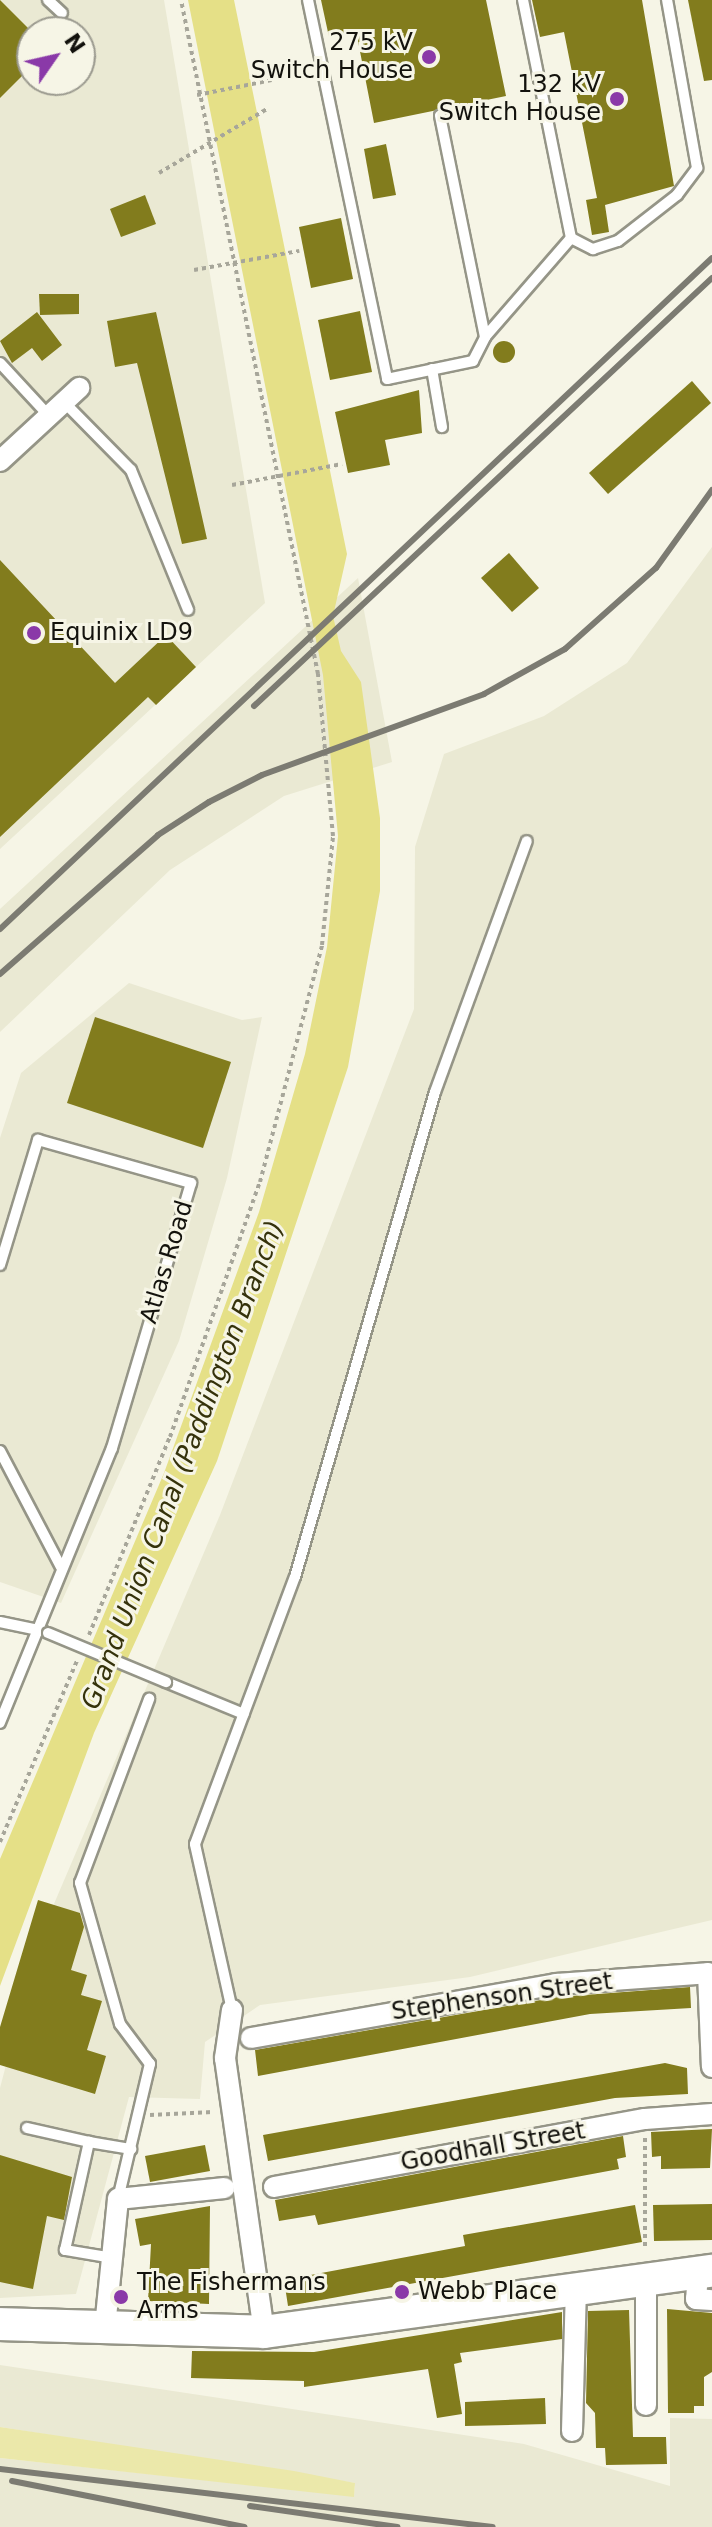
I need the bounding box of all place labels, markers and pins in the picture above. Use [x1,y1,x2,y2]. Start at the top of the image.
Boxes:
place label: 275 kV Switch House [251,29,413,85]
marker: 275 kV Switch House [420,48,438,66]
place label: 132 kV Switch House [439,71,601,127]
marker: 132 kV Switch House [608,90,626,108]
place label: Equinix LD9 [50,619,193,647]
marker: Equinix LD9 [25,624,43,642]
place label: The Fishermans Arms [137,2269,326,2325]
place label: Webb Place [418,2278,557,2306]
marker: Webb Place [393,2283,411,2301]
marker: The Fishermans Arms [112,2288,130,2306]

